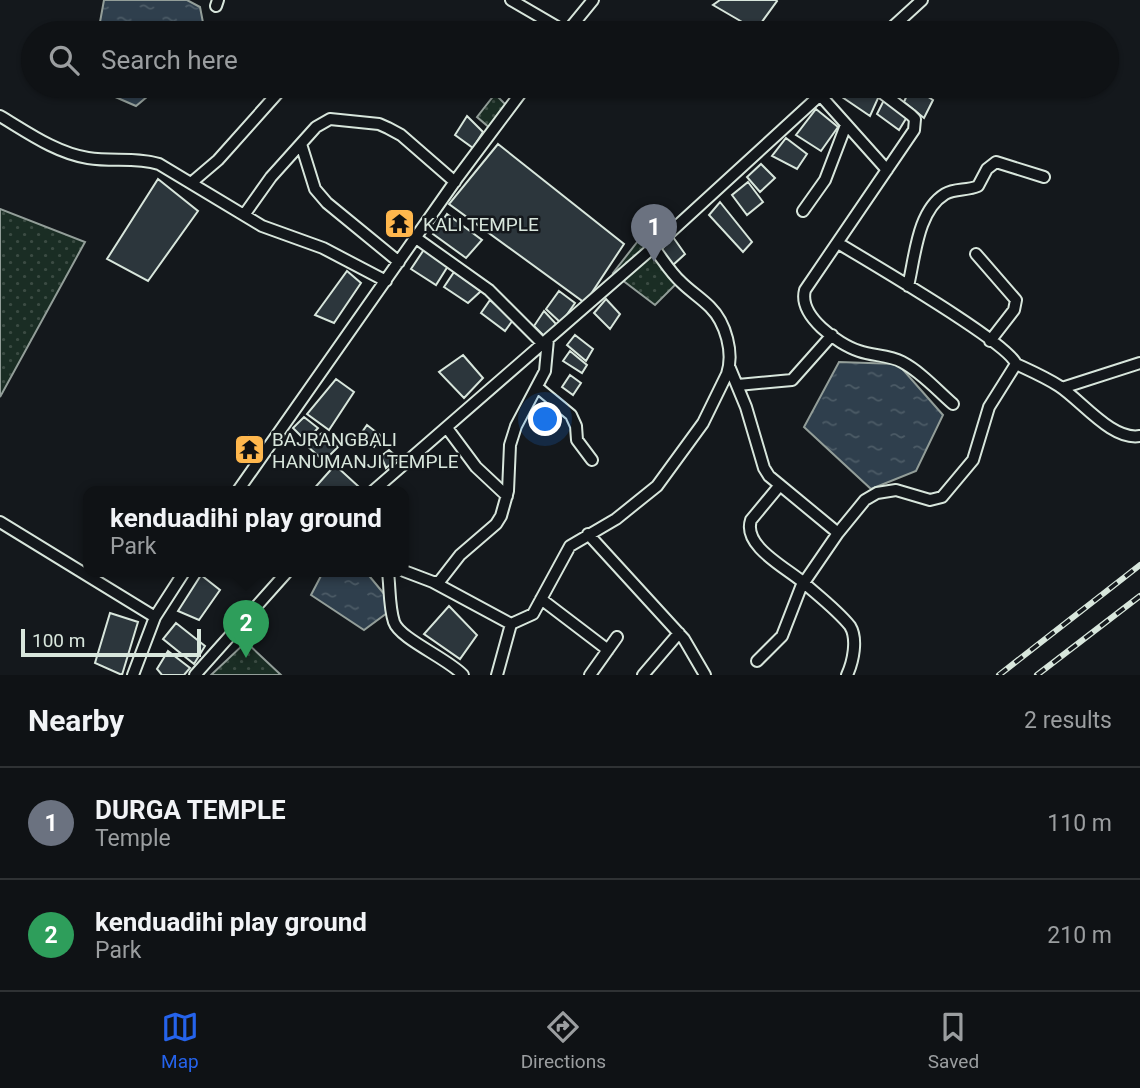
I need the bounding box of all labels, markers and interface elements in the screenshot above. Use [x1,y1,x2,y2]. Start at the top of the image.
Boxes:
search box [21,21,1119,98]
icon: search [45,41,83,79]
text: Search here [101,45,238,75]
pin: 1 [631,204,677,262]
temple icon: KALI TEMPLE [383,207,417,241]
place label: KALI TEMPLE [423,213,539,236]
your location [528,402,562,436]
place label: BAJRANGBALI HANUMANJI TEMPLE [272,428,459,473]
temple icon: BAJRANGBALI HANUMANJI TEMPLE [232,433,266,467]
popup [83,486,409,577]
text: kenduadihi play ground [110,503,382,533]
text: Park [110,533,156,560]
pin: 2 [223,600,269,658]
scale bar [21,626,201,658]
text: 100 m [32,629,85,652]
text: Nearby [28,703,124,738]
text: 2 results [1024,707,1112,734]
text: DURGA TEMPLE [95,795,286,825]
text: 1 [44,810,58,837]
text: 110 m [1047,810,1112,837]
text: Temple [95,825,171,852]
text: kenduadihi play ground [95,907,367,937]
text: 2 [44,922,58,949]
text: 210 m [1047,922,1112,949]
text: Park [95,937,141,964]
tab: Map [161,1008,199,1073]
tab: Directions [521,1008,606,1073]
tab: Saved [928,1008,979,1073]

